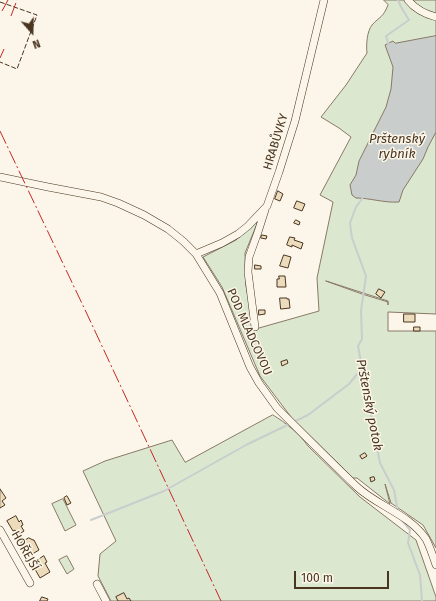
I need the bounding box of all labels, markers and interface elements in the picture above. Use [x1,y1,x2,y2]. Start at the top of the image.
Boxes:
north arrow [12,12,52,52]
text: N [31,36,42,51]
street label: HRABŮVKY [261,112,291,172]
water label: Prštenský rybník [369,131,425,162]
street label: POD MLADCOVOU [223,286,275,378]
water label: Prštenský potok [352,358,386,452]
street label: HOŘEJŠÍ [8,528,42,574]
scale bar [296,563,391,589]
text: 100 m [301,571,333,585]

